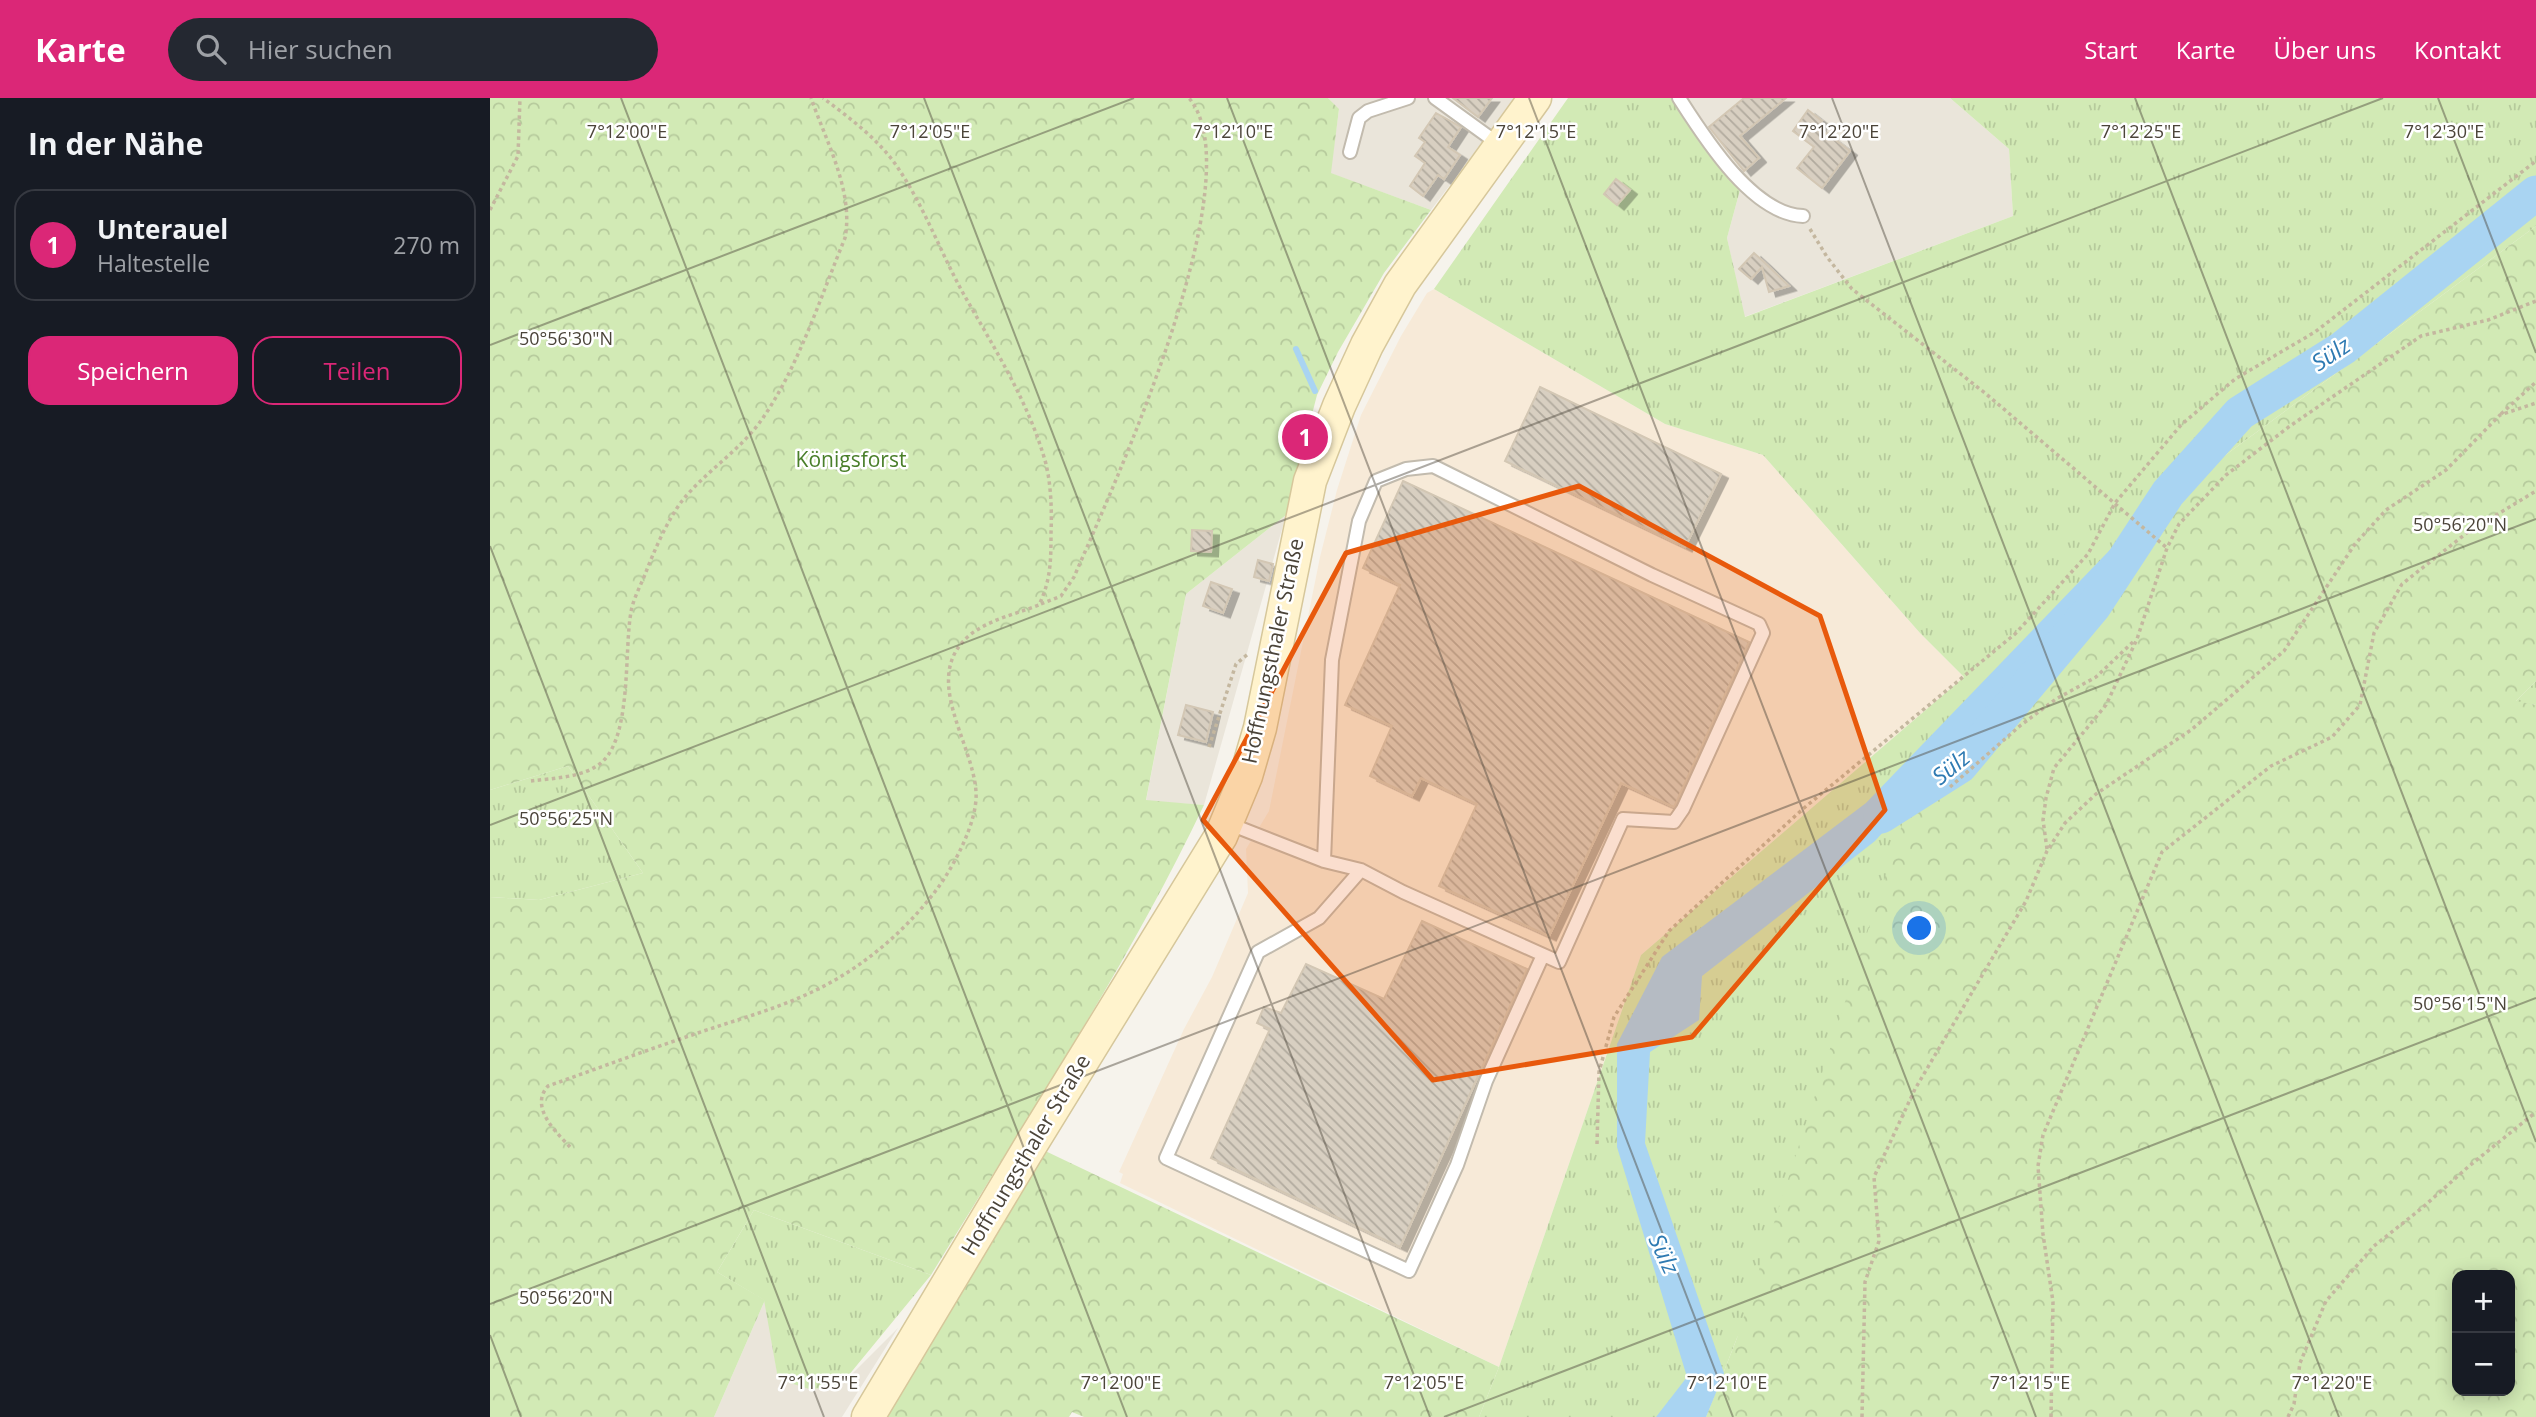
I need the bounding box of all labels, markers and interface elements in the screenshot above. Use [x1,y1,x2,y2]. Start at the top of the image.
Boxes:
search box [168,18,658,81]
text: Karte [35,27,126,72]
icon: search [192,30,230,68]
text: Hier suchen [248,31,393,67]
text: Start [2084,33,2138,66]
text: Karte [2176,33,2236,66]
text: Über uns [2274,33,2376,66]
text: Kontakt [2414,33,2501,66]
text: 7°12'00"E [587,119,667,143]
text: 7°12'05"E [890,119,970,143]
text: 7°12'10"E [1193,119,1273,143]
text: 7°12'15"E [1496,119,1576,143]
text: 7°12'20"E [1799,119,1879,143]
text: 7°12'25"E [2101,119,2181,143]
text: 7°12'30"E [2404,119,2484,143]
text: In der Nähe [28,123,204,164]
text: Unterauel [97,211,228,247]
text: 1 [46,229,60,261]
text: 270 m [393,229,460,261]
text: Haltestelle [97,247,210,279]
text: 50°56'30"N [519,326,613,350]
water label: Sülz [2305,328,2357,378]
button: Speichern [28,336,238,405]
button: Teilen [252,336,462,405]
pin: 1 [1282,411,1328,463]
park label: Königsforst [796,445,906,473]
text: 50°56'20"N [2413,512,2507,536]
street label: Hoffnungsthaler Straße [1234,536,1310,766]
water label: Sülz [1924,740,1977,792]
text: 50°56'25"N [519,806,613,830]
your location [1902,911,1936,945]
text: 50°56'15"N [2413,991,2507,1015]
street label: Hoffnungsthaler Straße [954,1049,1096,1260]
water label: Sülz [1642,1228,1688,1280]
map controls [2452,1270,2515,1396]
button: + [2452,1270,2515,1333]
text: 50°56'20"N [519,1285,613,1309]
button: − [2452,1333,2515,1396]
text: 7°11'55"E [778,1370,858,1394]
text: 7°12'00"E [1081,1370,1161,1394]
text: 7°12'05"E [1384,1370,1464,1394]
text: 7°12'10"E [1687,1370,1767,1394]
text: 7°12'15"E [1990,1370,2070,1394]
text: 7°12'20"E [2292,1370,2372,1394]

